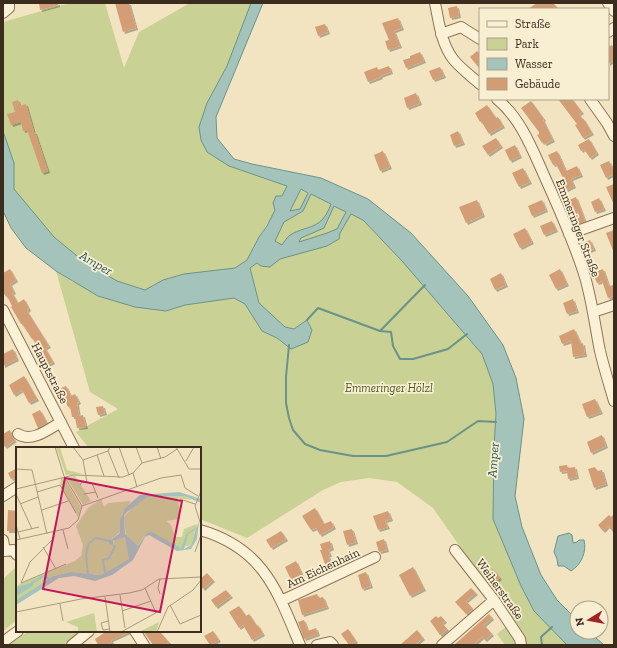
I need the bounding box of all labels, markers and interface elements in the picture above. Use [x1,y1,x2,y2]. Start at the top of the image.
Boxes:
legend [479,8,609,100]
text: Straße [515,17,551,31]
text: Park [515,37,540,51]
text: Wasser [515,57,553,71]
text: Gebäude [515,77,560,91]
street label: Emmeringer Straße [553,177,603,279]
water label: Amper [76,247,115,279]
street label: Hauptstraße [29,340,72,406]
park label: Emmeringer Hölzl [345,381,433,395]
water label: Amper [484,441,502,479]
inset map [16,447,201,632]
street label: Am Eichenhain [284,545,362,591]
street label: Weiherstraße [473,556,527,622]
north arrow [569,600,609,640]
text: N [572,616,587,627]

